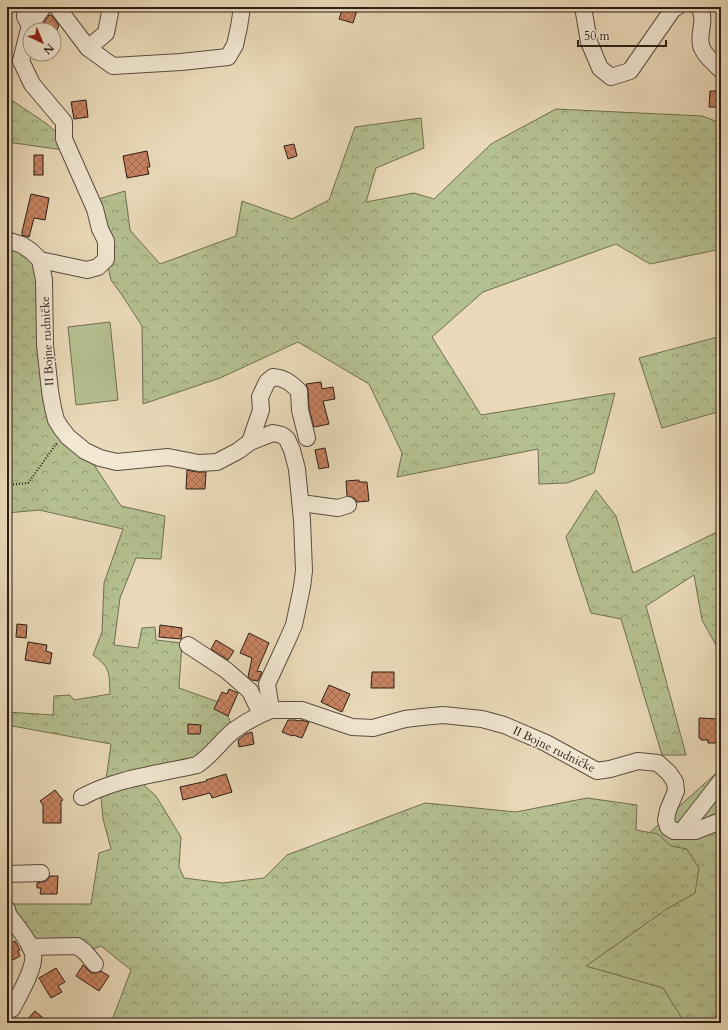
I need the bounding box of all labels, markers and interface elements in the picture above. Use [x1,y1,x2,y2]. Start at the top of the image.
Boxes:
north arrow [22,22,62,62]
scale bar [578,22,666,48]
text: 50 m [584,28,611,44]
text: N [40,40,57,58]
street label: II Bojne rudničke [37,296,57,386]
street label: II Bojne rudničke [510,722,598,776]

